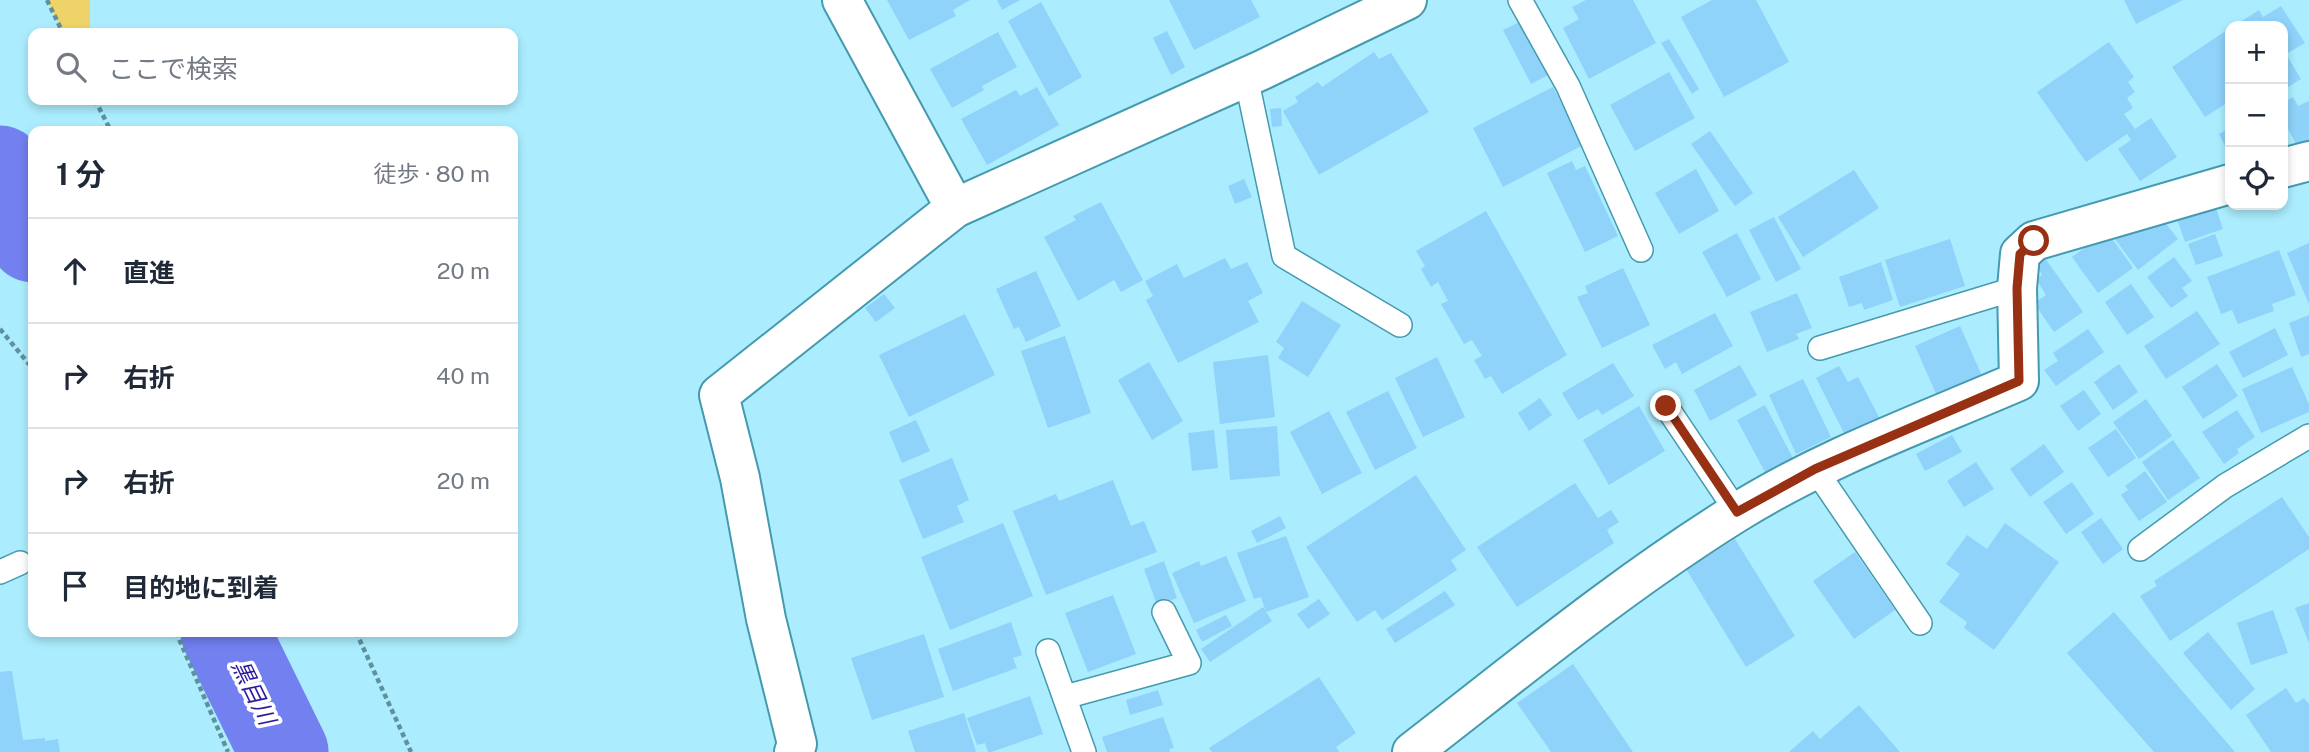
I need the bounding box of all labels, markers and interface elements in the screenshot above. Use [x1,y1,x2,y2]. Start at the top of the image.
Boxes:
map controls [2225,21,2288,210]
button: + [2225,21,2288,84]
search box [28,28,518,105]
icon: search [52,48,90,86]
text: ここで検索 [108,53,238,84]
button: − [2225,84,2288,147]
button: locate [2225,147,2288,210]
text: 1 分 [56,156,106,192]
text: 徒歩 · 80 m [373,160,490,187]
route start [2018,225,2049,256]
icon: ahead [56,252,94,290]
text: 直進 [123,257,175,288]
text: 20 m [437,257,490,284]
icon: right [56,357,94,395]
text: 右折 [123,362,175,393]
text: 40 m [436,362,490,389]
route end [1650,390,1681,421]
icon: right [56,462,94,500]
text: 右折 [123,467,175,498]
text: 20 m [437,467,490,494]
icon: arrive [56,567,94,605]
text: 目的地に到着 [123,572,279,603]
water label: 黒目川 [227,655,283,732]

